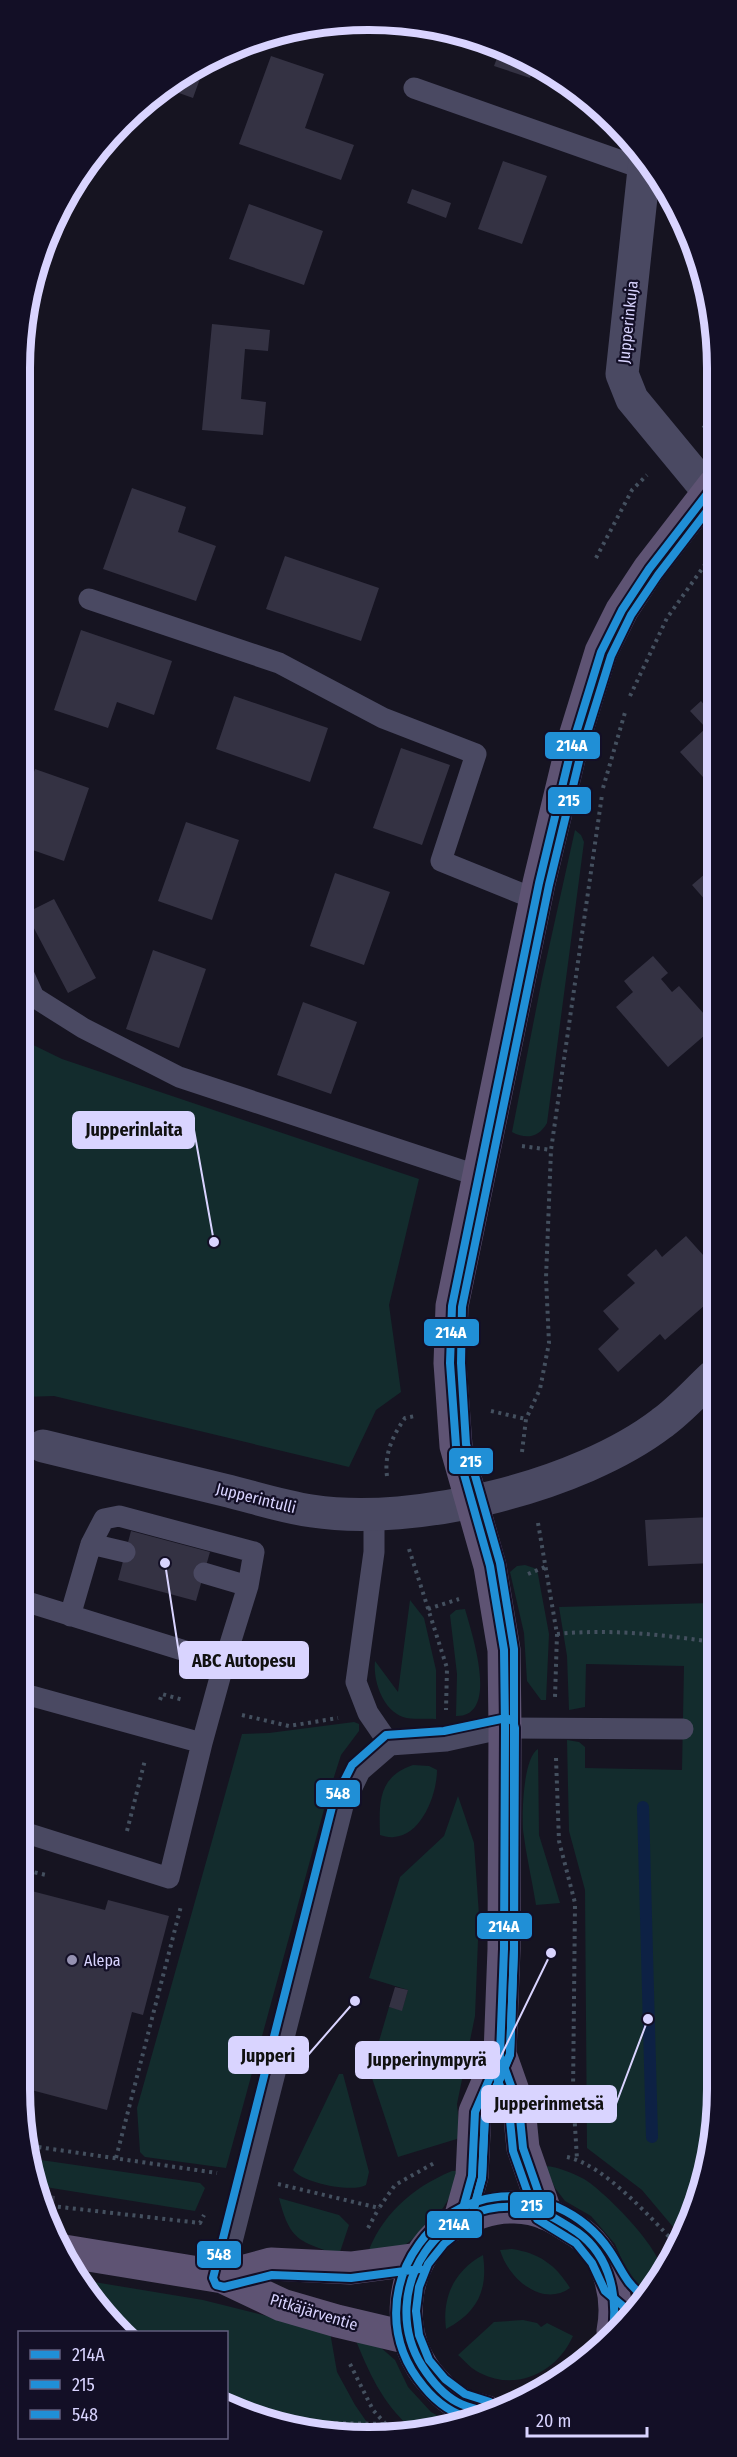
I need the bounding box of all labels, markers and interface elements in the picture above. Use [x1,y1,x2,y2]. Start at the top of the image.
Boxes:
street label: Jupperinkuja [614,279,642,364]
line badge: 214A [544,731,601,760]
text: 214A [556,736,588,755]
line badge: 215 [547,786,592,815]
text: 215 [557,791,580,810]
callout: Jupperinlaita [73,1112,194,1148]
text: Jupperinlaita [84,1119,183,1141]
line badge: 214A [423,1318,480,1347]
text: 214A [435,1323,467,1342]
line badge: 215 [448,1447,494,1475]
text: 215 [459,1452,482,1471]
street label: Jupperintulli [214,1479,298,1517]
callout: ABC Autopesu [180,1642,308,1678]
text: ABC Autopesu [191,1650,296,1672]
line badge: 548 [315,1779,361,1808]
text: 548 [326,1784,351,1803]
line badge: 214A [476,1912,533,1940]
text: 214A [488,1917,520,1936]
place label: Alepa [84,1951,121,1970]
marker: Alepa [65,1953,79,1967]
callout: Jupperi [229,2037,308,2073]
callout: Jupperinympyrä [356,2042,499,2078]
text: Jupperi [240,2045,295,2067]
text: Jupperinympyrä [366,2049,487,2071]
callout: Jupperinmetsä [482,2086,616,2122]
text: Jupperinmetsä [493,2093,604,2115]
line badge: 215 [509,2191,555,2219]
text: 215 [520,2196,543,2215]
line badge: 214A [426,2210,483,2239]
text: 214A [438,2215,470,2234]
line badge: 548 [196,2240,242,2269]
text: 548 [207,2245,232,2264]
street label: Pitkäjärventie [268,2290,360,2334]
legend [18,2331,228,2439]
text: 214A [72,2344,105,2366]
text: 215 [72,2374,95,2396]
scale bar [527,2400,647,2438]
text: 548 [72,2404,98,2426]
text: 20 m [536,2410,571,2432]

